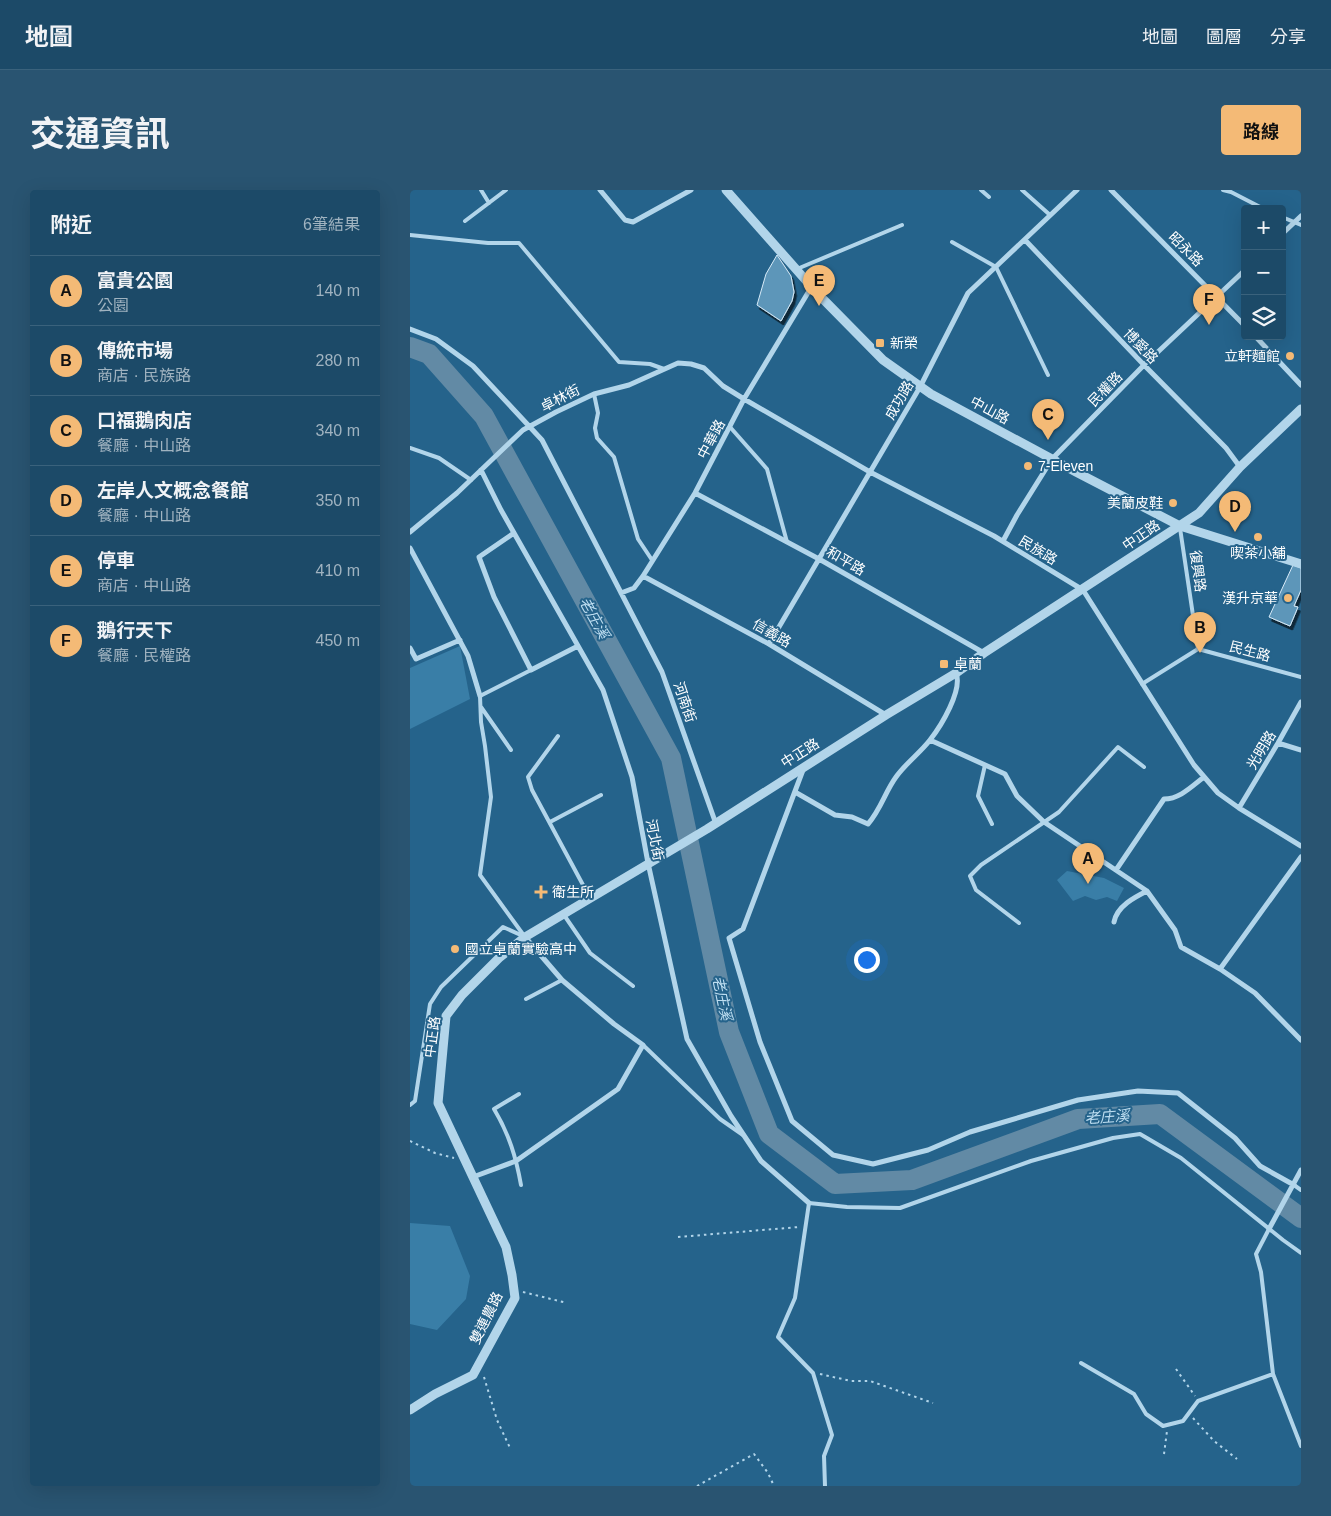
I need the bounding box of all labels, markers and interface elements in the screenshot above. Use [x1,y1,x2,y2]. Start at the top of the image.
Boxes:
text: 地圖 [25,23,73,50]
text: 地圖 [1142,27,1178,47]
text: 圖層 [1206,27,1242,47]
text: 分享 [1270,27,1306,47]
button: 路線 [1221,105,1301,155]
text: 交通資訊 [30,114,170,153]
map controls [1241,205,1286,340]
button: + [1241,205,1286,250]
text: 附近 [50,213,92,236]
text: 6筆結果 [303,216,360,233]
street label: 昭永路 [1165,228,1207,270]
button: − [1241,250,1286,295]
pin: E [803,265,835,306]
text: 富貴公園 [97,270,173,291]
text: A [60,282,72,299]
text: 140 m [316,282,360,299]
pin: F [1193,284,1225,325]
button: layers [1241,295,1286,340]
text: 公園 [97,297,129,314]
street label: 博愛路 [1121,325,1161,367]
place label: 新榮 [890,335,918,351]
marker: 新榮 [874,337,886,349]
text: 傳統市場 [97,340,173,361]
place label: 立軒麵館 [1224,348,1280,364]
marker: 立軒麵館 [1284,350,1296,362]
text: B [60,352,72,369]
text: 280 m [316,352,360,369]
text: 商店 · 民族路 [97,367,191,384]
street label: 民權路 [1085,368,1125,410]
street label: 成功路 [882,378,916,422]
street label: 卓林街 [538,381,582,415]
street label: 中山路 [968,393,1012,427]
pin: C [1032,399,1064,440]
text: 口福鵝肉店 [97,410,192,431]
street label: 中華路 [694,417,728,461]
text: C [60,422,72,439]
text: 340 m [316,422,360,439]
text: 餐廳 · 中山路 [97,437,191,454]
place label: 7-Eleven [1038,458,1093,474]
marker: 7-Eleven [1022,460,1034,472]
text: 左岸人文概念餐館 [97,480,249,501]
pin: D [1219,491,1251,532]
text: D [60,492,72,509]
text: 350 m [316,492,360,509]
place label: 美蘭皮鞋 [1107,495,1163,511]
marker: 美蘭皮鞋 [1167,497,1179,509]
text: 餐廳 · 中山路 [97,507,191,524]
street label: 中正路 [1119,517,1163,553]
marker: 喫茶小舖 [1252,531,1264,543]
street label: 民族路 [1016,532,1060,568]
street label: 和平路 [824,544,868,578]
place label: 喫茶小舖 [1230,545,1286,561]
street label: 復興路 [1187,549,1209,593]
text: 停車 [97,550,135,571]
text: E [61,562,71,579]
text: 410 m [316,562,360,579]
text: 商店 · 中山路 [97,577,191,594]
place label: 漢升京華 [1222,590,1278,606]
marker: 漢升京華 [1282,592,1294,604]
water label: 老庄溪 [576,594,614,643]
pin: B [1184,612,1216,653]
street label: 信義路 [750,616,794,650]
text: 鵝行天下 [97,620,173,641]
text: F [61,632,71,649]
text: 450 m [316,632,360,649]
street label: 民生路 [1228,638,1272,664]
text: 餐廳 · 民權路 [97,647,191,664]
place label: 卓蘭 [954,656,982,672]
marker: 卓蘭 [938,658,950,670]
street label: 河南街 [671,680,699,724]
street label: 光明路 [1243,728,1279,772]
street label: 中正路 [778,735,822,771]
street label: 河北街 [643,818,667,862]
pin: A [1072,843,1104,884]
place label: 衛生所 [552,884,594,900]
marker: 衛生所 [534,885,548,899]
place label: 國立卓蘭實驗高中 [465,941,577,957]
marker: 國立卓蘭實驗高中 [449,943,461,955]
your location [854,947,880,973]
water label: 老庄溪 [709,974,736,1024]
street label: 中正路 [421,1015,443,1059]
water label: 老庄溪 [1084,1106,1132,1127]
street label: 雙連農路 [467,1289,505,1347]

